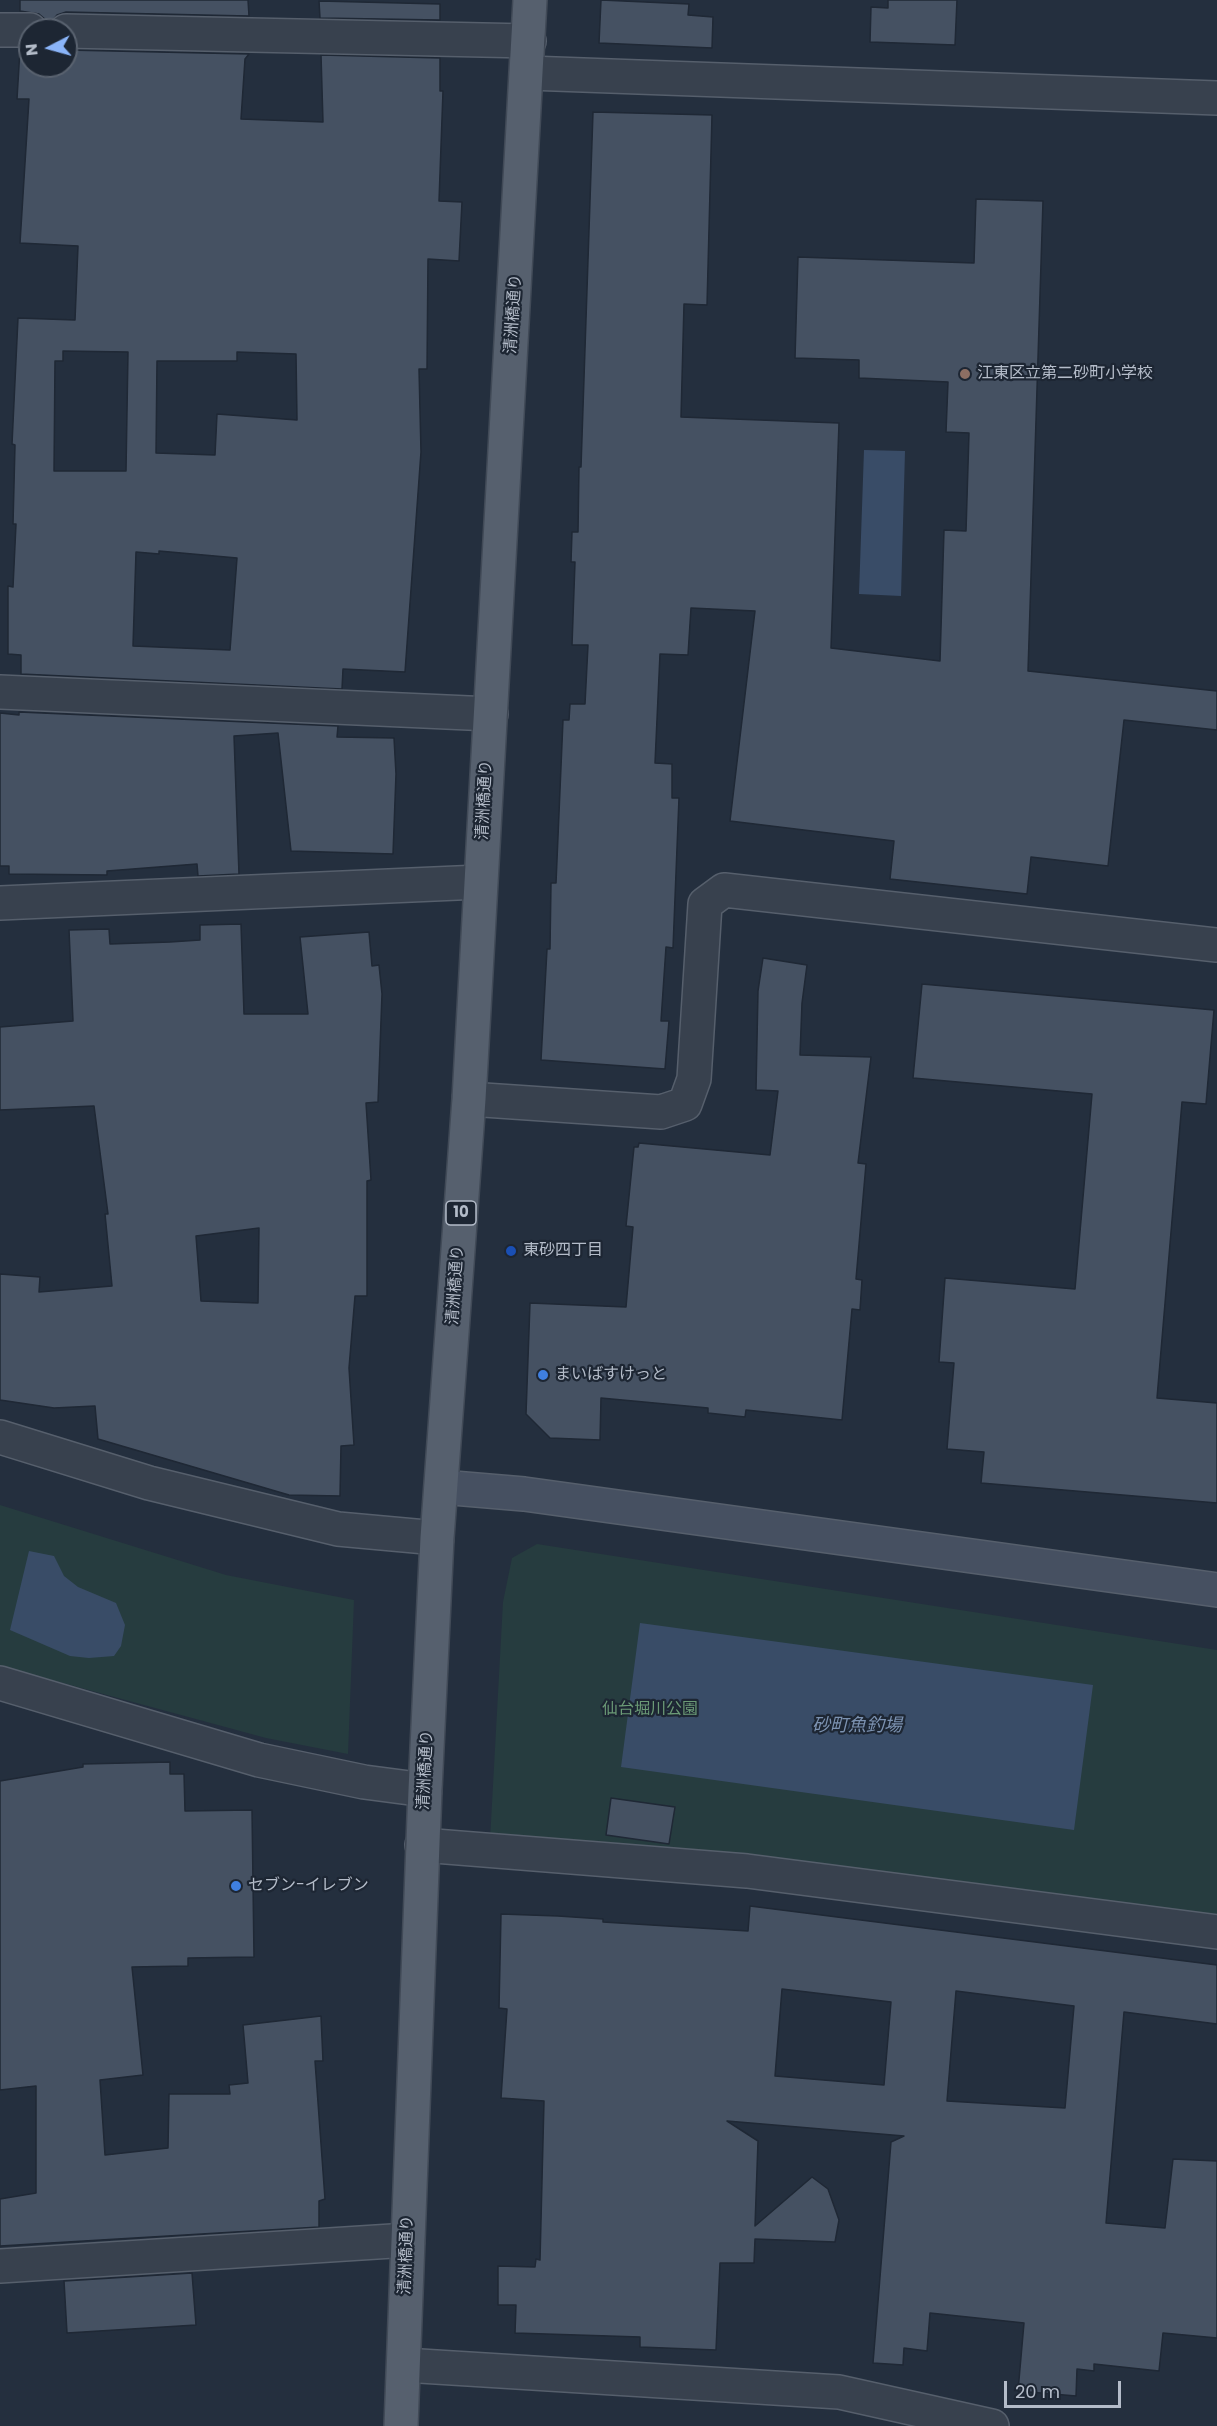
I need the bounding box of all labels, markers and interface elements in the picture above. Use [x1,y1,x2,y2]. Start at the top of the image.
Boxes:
north arrow [18,18,78,78]
text: N [20,43,44,57]
street label: 清洲橋通り [502,273,526,355]
place label: 江東区立第二砂町小学校 [977,364,1153,384]
marker: 江東区立第二砂町小学校 [958,367,972,381]
street label: 清洲橋通り [473,760,497,840]
road number: 10 [446,1201,476,1225]
place label: 東砂四丁目 [523,1241,603,1261]
street label: 清洲橋通り [444,1244,468,1326]
marker: 東砂四丁目 [504,1244,518,1258]
place label: まいばすけっと [555,1365,667,1385]
marker: まいばすけっと [536,1368,550,1382]
park label: 仙台堀川公園 [602,1700,698,1720]
water label: 砂町魚釣場 [812,1715,902,1737]
street label: 清洲橋通り [414,1730,438,1810]
place label: セブン-イレブン [248,1876,369,1896]
marker: セブン-イレブン [229,1879,243,1893]
street label: 清洲橋通り [396,2215,418,2295]
scale bar [1007,2369,1124,2407]
text: 20 m [1015,2379,1060,2404]

